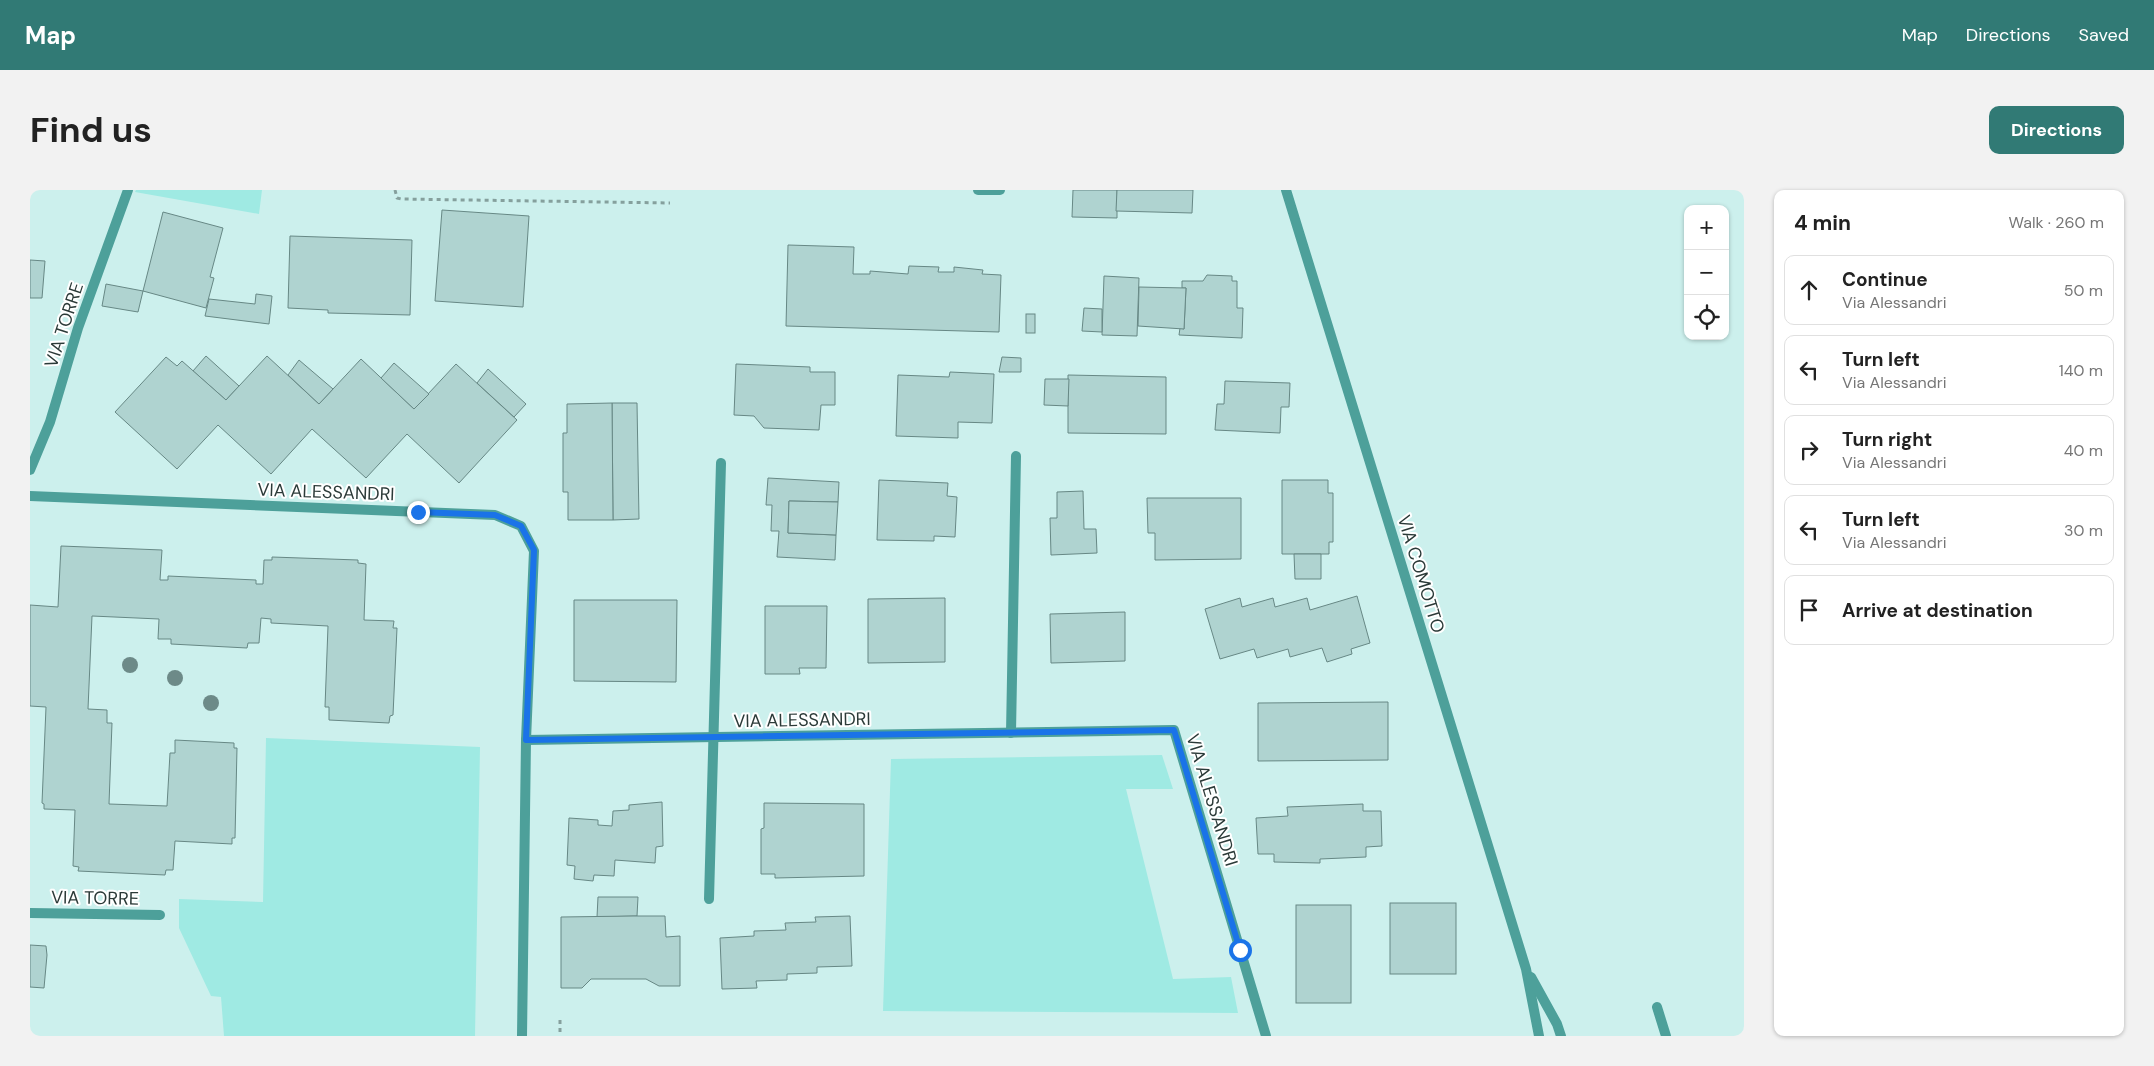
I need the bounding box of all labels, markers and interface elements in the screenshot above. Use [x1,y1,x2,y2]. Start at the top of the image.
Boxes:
text: Map [25,20,76,51]
text: Map [1902,23,1938,47]
text: Directions [1966,23,2051,47]
text: Saved [2079,23,2129,47]
button: Directions [1989,106,2124,154]
text: Find us [30,107,152,153]
map controls [1684,205,1729,340]
button: + [1684,205,1729,250]
text: 4 min [1794,209,1851,237]
text: Walk · 260 m [2009,212,2104,233]
button: − [1684,250,1729,295]
text: Continue [1842,267,1928,292]
icon: ahead [1795,276,1823,304]
street label: VIA TORRE [39,279,89,371]
text: 50 m [2064,280,2103,301]
text: Via Alessandri [1842,292,1947,313]
button: locate [1684,295,1729,340]
text: Turn left [1842,347,1920,372]
icon: left [1795,356,1823,384]
text: 140 m [2059,360,2103,381]
text: Via Alessandri [1842,372,1947,393]
text: Turn right [1842,427,1932,452]
icon: right [1795,436,1823,464]
text: 40 m [2064,440,2103,461]
text: Via Alessandri [1842,452,1947,473]
street label: VIA ALESSANDRI [257,478,395,506]
route end [407,501,430,524]
text: Turn left [1842,507,1920,532]
street label: VIA COMOTTO [1392,512,1450,636]
icon: left [1795,516,1823,544]
text: 30 m [2064,520,2103,541]
text: Via Alessandri [1842,532,1947,553]
icon: arrive [1795,596,1823,624]
text: Arrive at destination [1842,598,2033,623]
street label: VIA ALESSANDRI [733,707,871,733]
street label: VIA ALESSANDRI [1180,731,1244,869]
street label: VIA TORRE [51,885,139,911]
route start [1229,939,1252,962]

